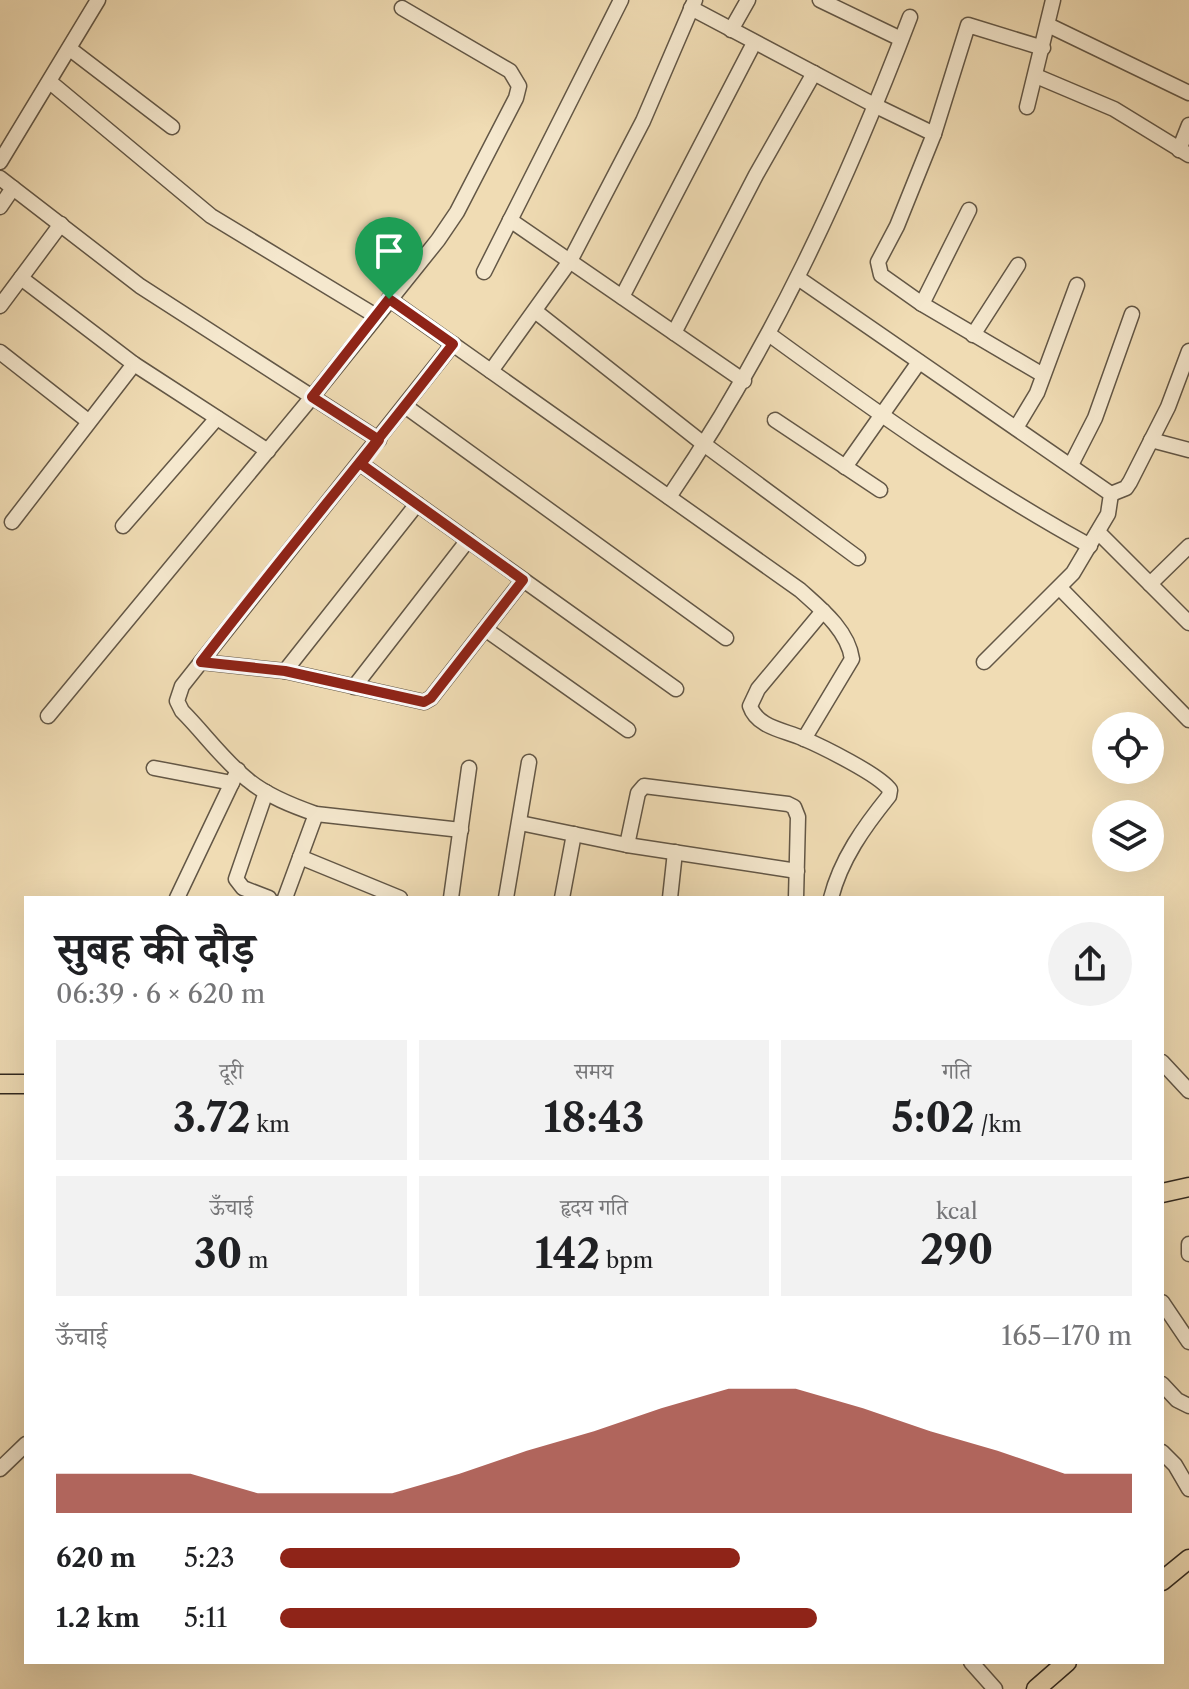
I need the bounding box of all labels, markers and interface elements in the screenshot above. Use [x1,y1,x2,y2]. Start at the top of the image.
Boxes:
pin [355,217,423,299]
icon: arrive [367,229,411,273]
map controls [1092,712,1164,872]
button: locate [1092,712,1164,784]
button: layers [1092,800,1164,872]
text: सुबह की दौड़ [56,921,255,975]
button: share [1048,922,1132,1006]
text: 06:39 · 6 × 620 m [56,978,265,1010]
text: दूरी [219,1058,243,1085]
text: समय [575,1058,613,1085]
text: गति [942,1058,971,1085]
text: 3.72 [173,1093,251,1142]
text: 18:43 [544,1093,644,1142]
text: 5:02 [892,1093,975,1142]
text: km [251,1111,290,1138]
text: /km [975,1111,1022,1138]
text: ऊँचाई [210,1194,253,1221]
text: हृदय गति [560,1194,628,1221]
text: kcal [936,1198,977,1225]
text: 290 [920,1225,993,1274]
text: 30 [194,1229,242,1278]
text: 142 [535,1229,600,1278]
text: m [242,1247,269,1274]
text: bpm [600,1247,653,1274]
text: ऊँचाई [56,1320,107,1352]
text: 165–170 m [1001,1320,1132,1352]
text: 620 m [56,1542,136,1574]
text: 5:23 [184,1542,235,1574]
text: 1.2 km [56,1602,140,1634]
text: 5:11 [184,1602,227,1634]

